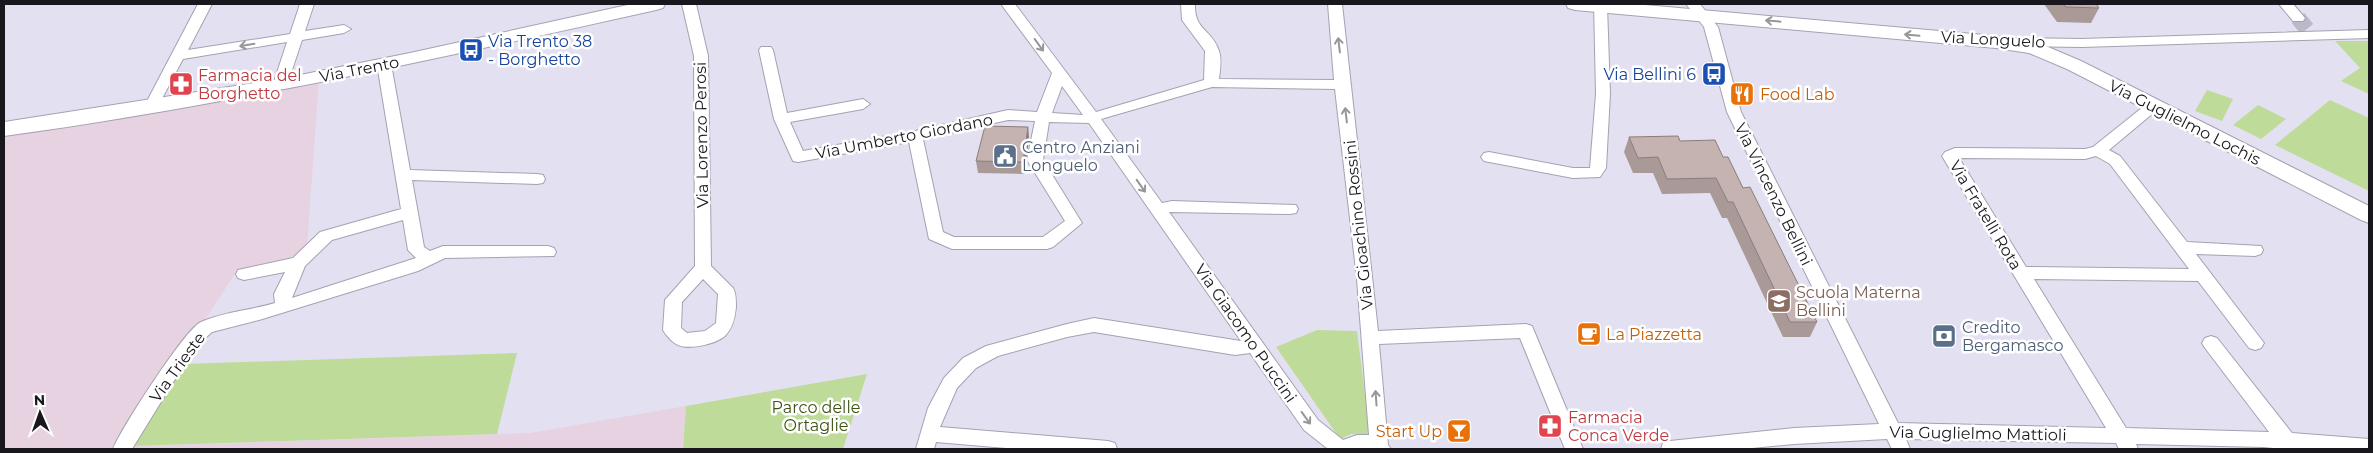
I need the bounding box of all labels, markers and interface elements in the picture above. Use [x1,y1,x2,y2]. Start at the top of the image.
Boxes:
one-way arrow [1766,17,1782,26]
street label: Via Longuelo [1940,27,2046,52]
one-way arrow [1905,30,1921,39]
place label: Via Trento 38 - Borghetto [488,32,592,69]
bus stop icon: Via Trento 38 - Borghetto [458,37,484,63]
one-way arrow [1334,37,1344,53]
one-way arrow [1033,38,1044,51]
one-way arrow [239,40,255,50]
street label: Via Trento [318,52,401,87]
bus stop icon: Via Bellini 6 [1701,61,1727,87]
street label: Via Lorenzo Perosi [691,62,712,208]
place label: Via Bellini 6 [1603,65,1696,84]
place label: Farmacia del Borghetto [198,66,302,103]
pharmacy icon: Farmacia del Borghetto [168,71,194,97]
street label: Via Guglielmo Lochis [2106,76,2264,169]
restaurant icon: Food Lab [1729,81,1755,107]
place label: Food Lab [1760,85,1835,104]
one-way arrow [1341,107,1351,123]
street label: Via Umberto Giordano [814,110,994,163]
street label: Via Vincenzo Bellini [1731,120,1816,269]
place label: Centro Anziani Longuelo [1022,138,1140,175]
street label: Via Gioachino Rossini [1340,139,1377,311]
public building icon: Centro Anziani Longuelo [992,143,1018,169]
street label: Via Fratelli Rota [1945,157,2026,273]
one-way arrow [1136,179,1146,193]
street label: Via Giacomo Puccini [1191,260,1301,406]
place label: Scuola Materna Bellini [1796,283,1921,320]
school or university icon: Scuola Materna Bellini [1766,288,1792,314]
place label: Credito Bergamasco [1962,318,2063,355]
cafe icon: La Piazzetta [1576,321,1602,347]
bank icon: Credito Bergamasco [1931,323,1957,349]
place label: La Piazzetta [1606,325,1702,344]
street label: Via Trieste [146,329,209,406]
north arrow [15,388,65,438]
text: N [34,391,46,409]
one-way arrow [1371,391,1381,407]
park label: Parco delle Ortaglie [772,398,860,435]
place label: Farmacia Conca Verde [1568,408,1669,445]
one-way arrow [1301,411,1312,424]
pharmacy icon: Farmacia Conca Verde [1537,413,1563,439]
bar icon: Start Up [1446,418,1472,444]
place label: Start Up [1376,422,1442,441]
street label: Via Guglielmo Mattioli [1889,422,2067,445]

